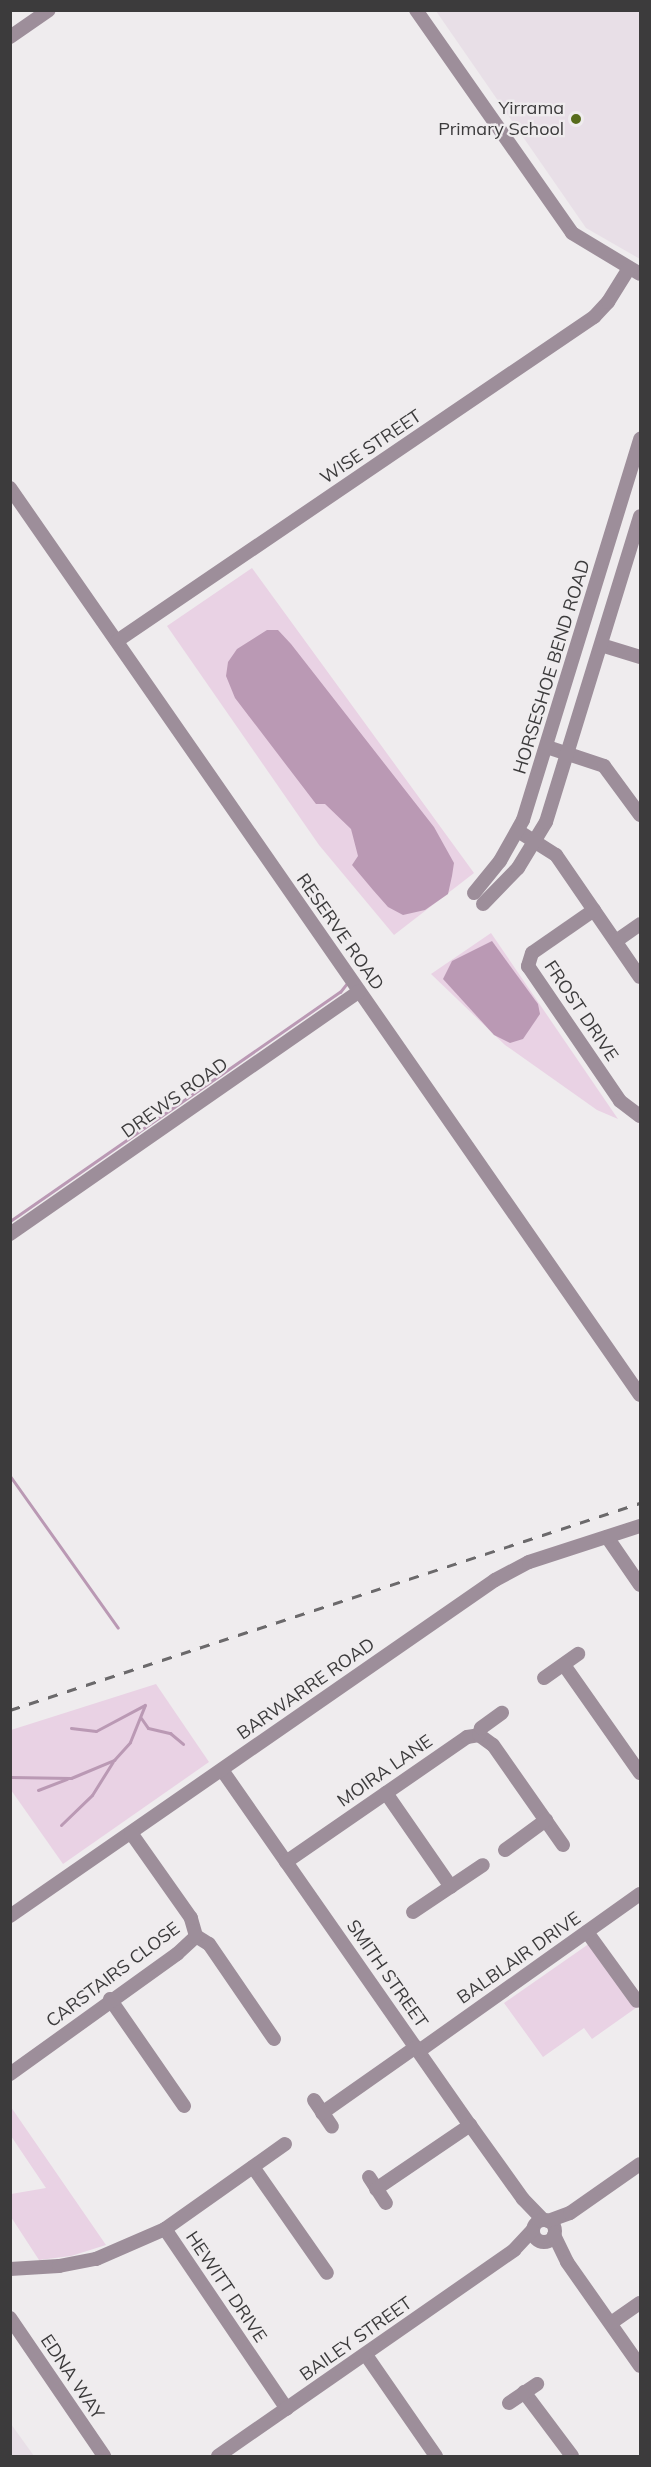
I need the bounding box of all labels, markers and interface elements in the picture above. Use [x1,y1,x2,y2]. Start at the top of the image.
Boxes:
place label: Yirrama Primary School [438,98,564,140]
marker: Yirrama Primary School [569,112,583,126]
street label: WISE STREET [316,405,426,489]
street label: HORSESHOE BEND ROAD [509,557,595,777]
street label: RESERVE ROAD [292,870,388,994]
street label: FROST DRIVE [539,957,623,1065]
street label: DREWS ROAD [118,1053,232,1143]
street label: BARWARRE ROAD [233,1633,379,1745]
street label: MOIRA LANE [333,1730,437,1812]
street label: BALBLAIR DRIVE [453,1907,585,2009]
street label: SMITH STREET [342,1916,432,2032]
street label: CARSTAIRS CLOSE [42,1918,184,2032]
street label: HEWITT DRIVE [181,2227,271,2347]
street label: BAILEY STREET [296,2292,416,2386]
street label: EDNA WAY [36,2331,108,2423]

